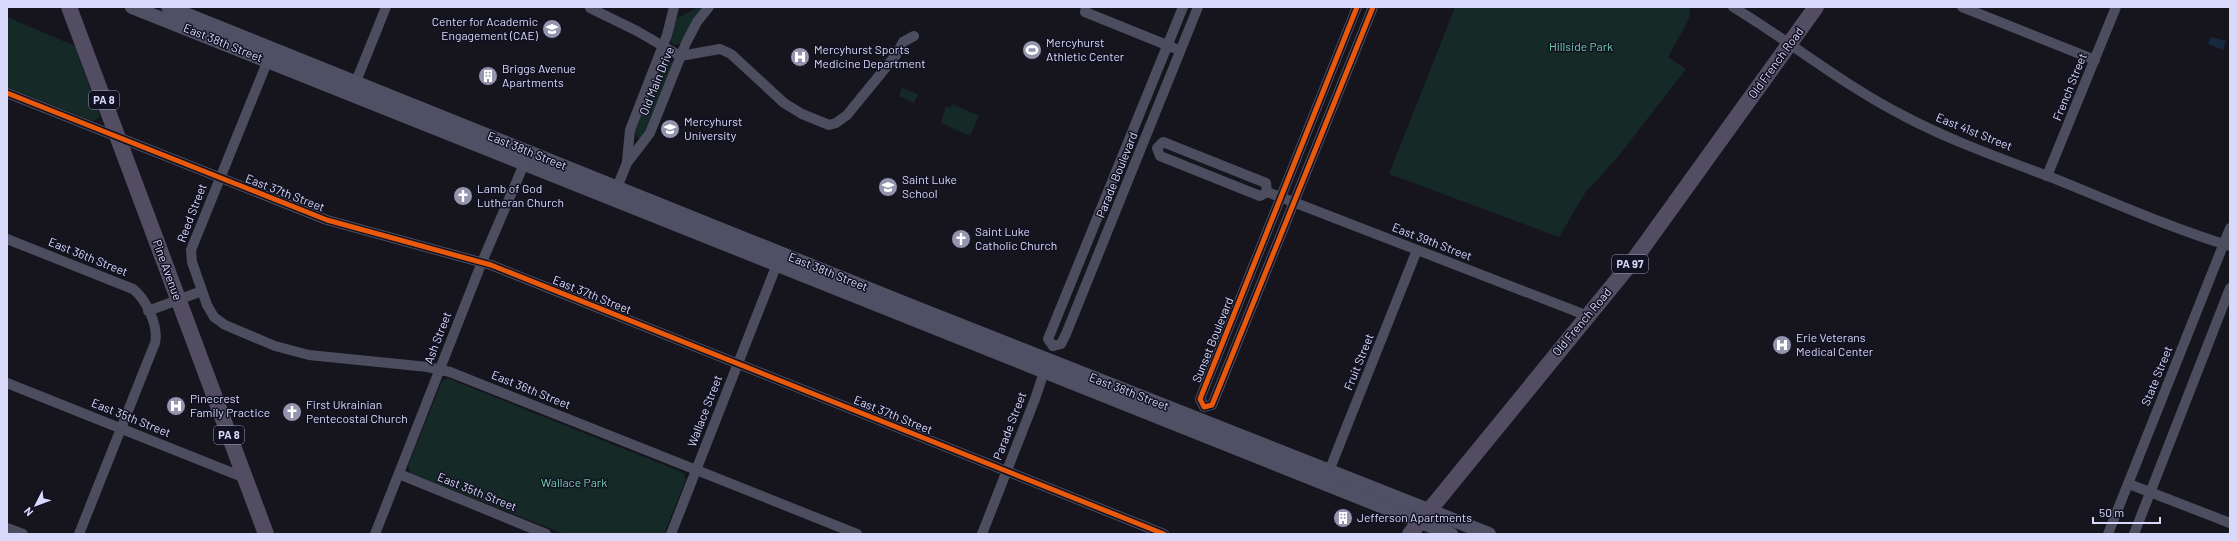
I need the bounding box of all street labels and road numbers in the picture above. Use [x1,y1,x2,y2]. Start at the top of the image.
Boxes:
street label: East 38th Street [182,20,265,64]
street label: Old French Road [1745,24,1806,101]
street label: Old Main Drive [636,44,676,117]
street label: French Street [2049,51,2089,122]
road number: PA 8 [89,91,119,109]
street label: East 41st Street [1934,109,2015,153]
street label: East 38th Street [486,128,569,172]
street label: Parade Boulevard [1093,130,1140,219]
street label: East 37th Street [244,171,327,214]
street label: Reed Street [173,181,209,244]
street label: East 39th Street [1390,219,1474,263]
street label: East 36th Street [47,234,130,278]
street label: Pine Avenue [151,237,185,302]
street label: East 38th Street [787,249,870,293]
road number: PA 97 [1612,255,1648,273]
street label: East 37th Street [551,272,634,316]
street label: Old French Road [1549,284,1614,358]
street label: Sunset Boulevard [1189,295,1236,384]
street label: Ash Street [421,310,453,366]
street label: Fruit Street [1340,331,1376,392]
street label: State Street [2138,344,2174,408]
street label: East 36th Street [490,367,573,411]
street label: East 38th Street [1087,369,1171,413]
street label: Wallace Street [684,373,724,448]
street label: Parade Street [990,390,1028,462]
street label: East 37th Street [852,392,935,436]
street label: East 35th Street [90,395,173,439]
road number: PA 8 [214,426,244,444]
street label: East 35th Street [436,469,519,513]

